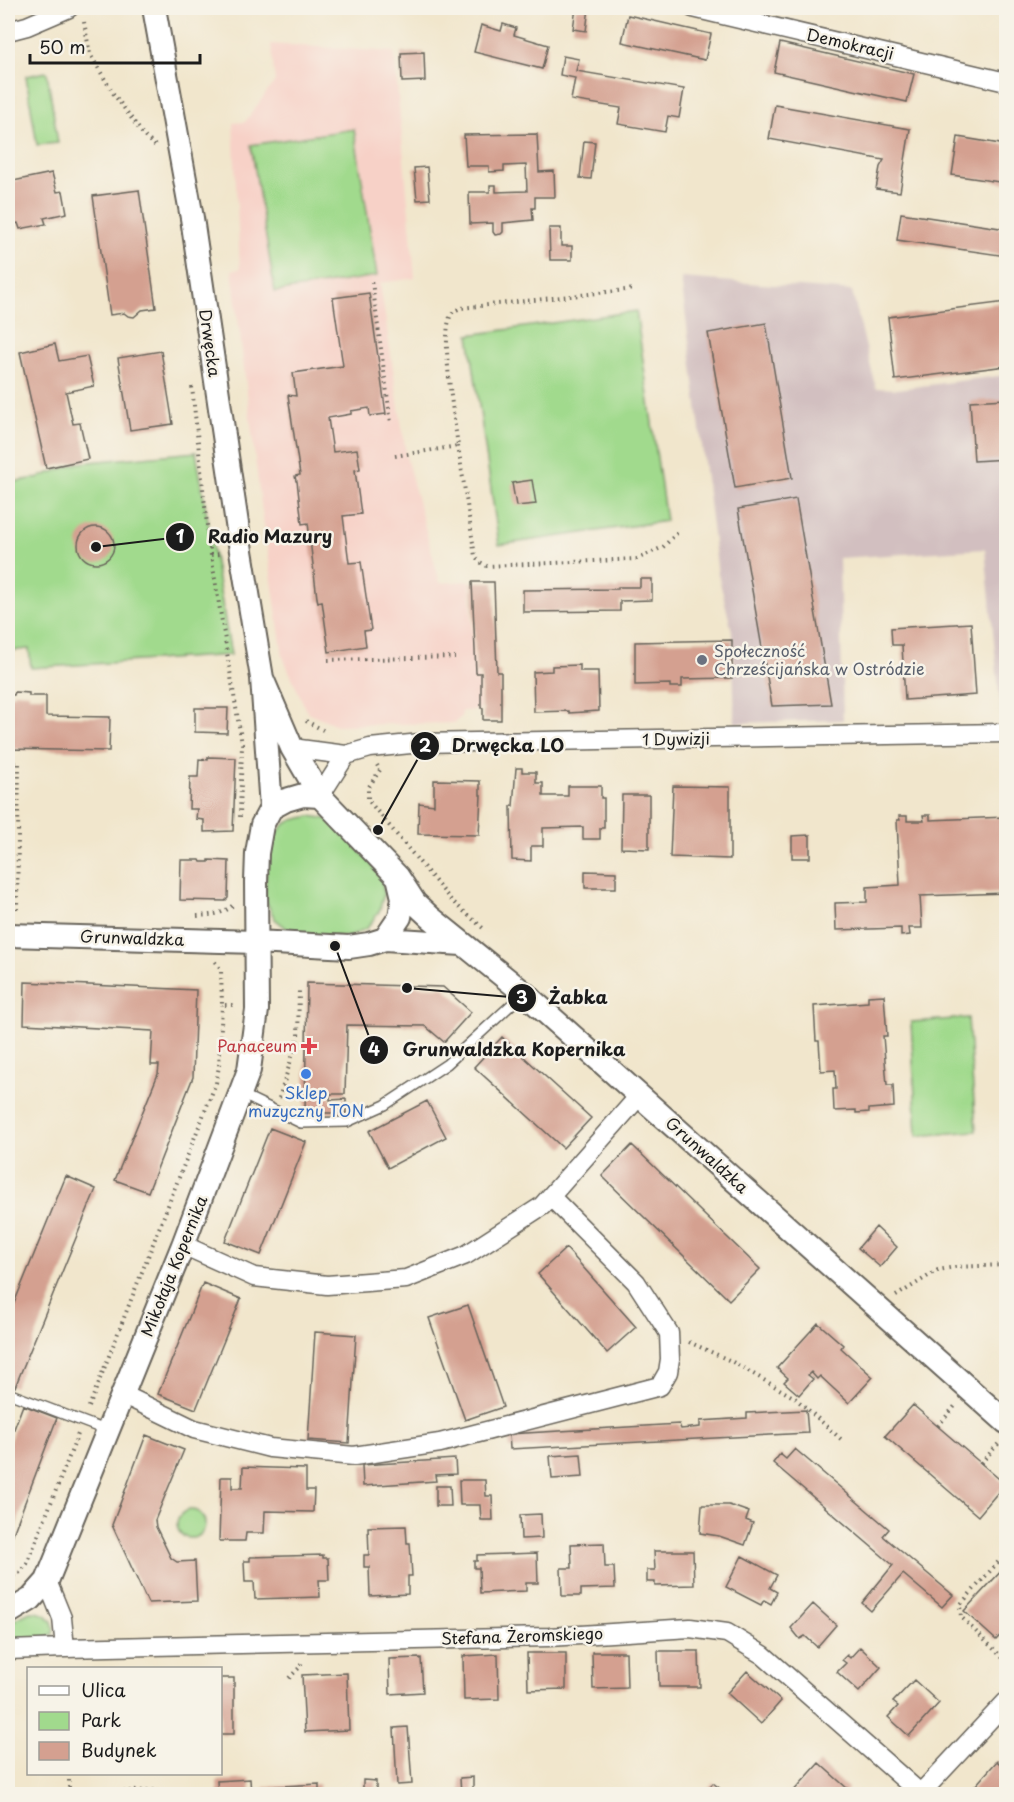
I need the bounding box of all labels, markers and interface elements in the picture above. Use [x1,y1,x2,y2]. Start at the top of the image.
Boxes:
street label: Demokracji [804,21,896,65]
scale bar [30,27,200,65]
text: 50 m [39,33,86,60]
street label: Drwęcka [194,307,228,378]
callout: Radio Mazury [165,519,345,555]
text: 1 [176,522,185,549]
text: Radio Mazury [208,522,332,549]
place label: Społeczność Chrześcijańska w Ostródzie [714,638,924,680]
marker: Społeczność Chrześcijańska w Ostródzie [695,653,709,667]
street label: 1 Dywizji [642,725,710,751]
callout: Drwęcka LO [410,728,576,764]
text: 2 [419,731,432,758]
text: Drwęcka LO [452,731,564,758]
street label: Grunwaldzka [80,923,185,951]
callout: Żabka [507,980,620,1016]
text: 3 [516,983,528,1010]
text: Żabka [548,983,608,1010]
callout: Grunwaldzka Kopernika [359,1032,638,1068]
place label: Panaceum [217,1033,297,1057]
text: 4 [368,1035,380,1062]
text: Grunwaldzka Kopernika [403,1035,626,1062]
marker: Panaceum [302,1039,316,1053]
marker: Sklep muzyczny TON [299,1067,313,1081]
place label: Sklep muzyczny TON [248,1080,364,1122]
street label: Grunwaldzka [661,1110,754,1198]
street label: Mikołaja Kopernika [134,1191,212,1340]
street label: Stefana Żeromskiego [441,1620,603,1650]
legend [27,1667,222,1775]
text: Ulica [81,1676,126,1703]
text: Park [81,1706,121,1733]
text: Budynek [81,1736,157,1763]

